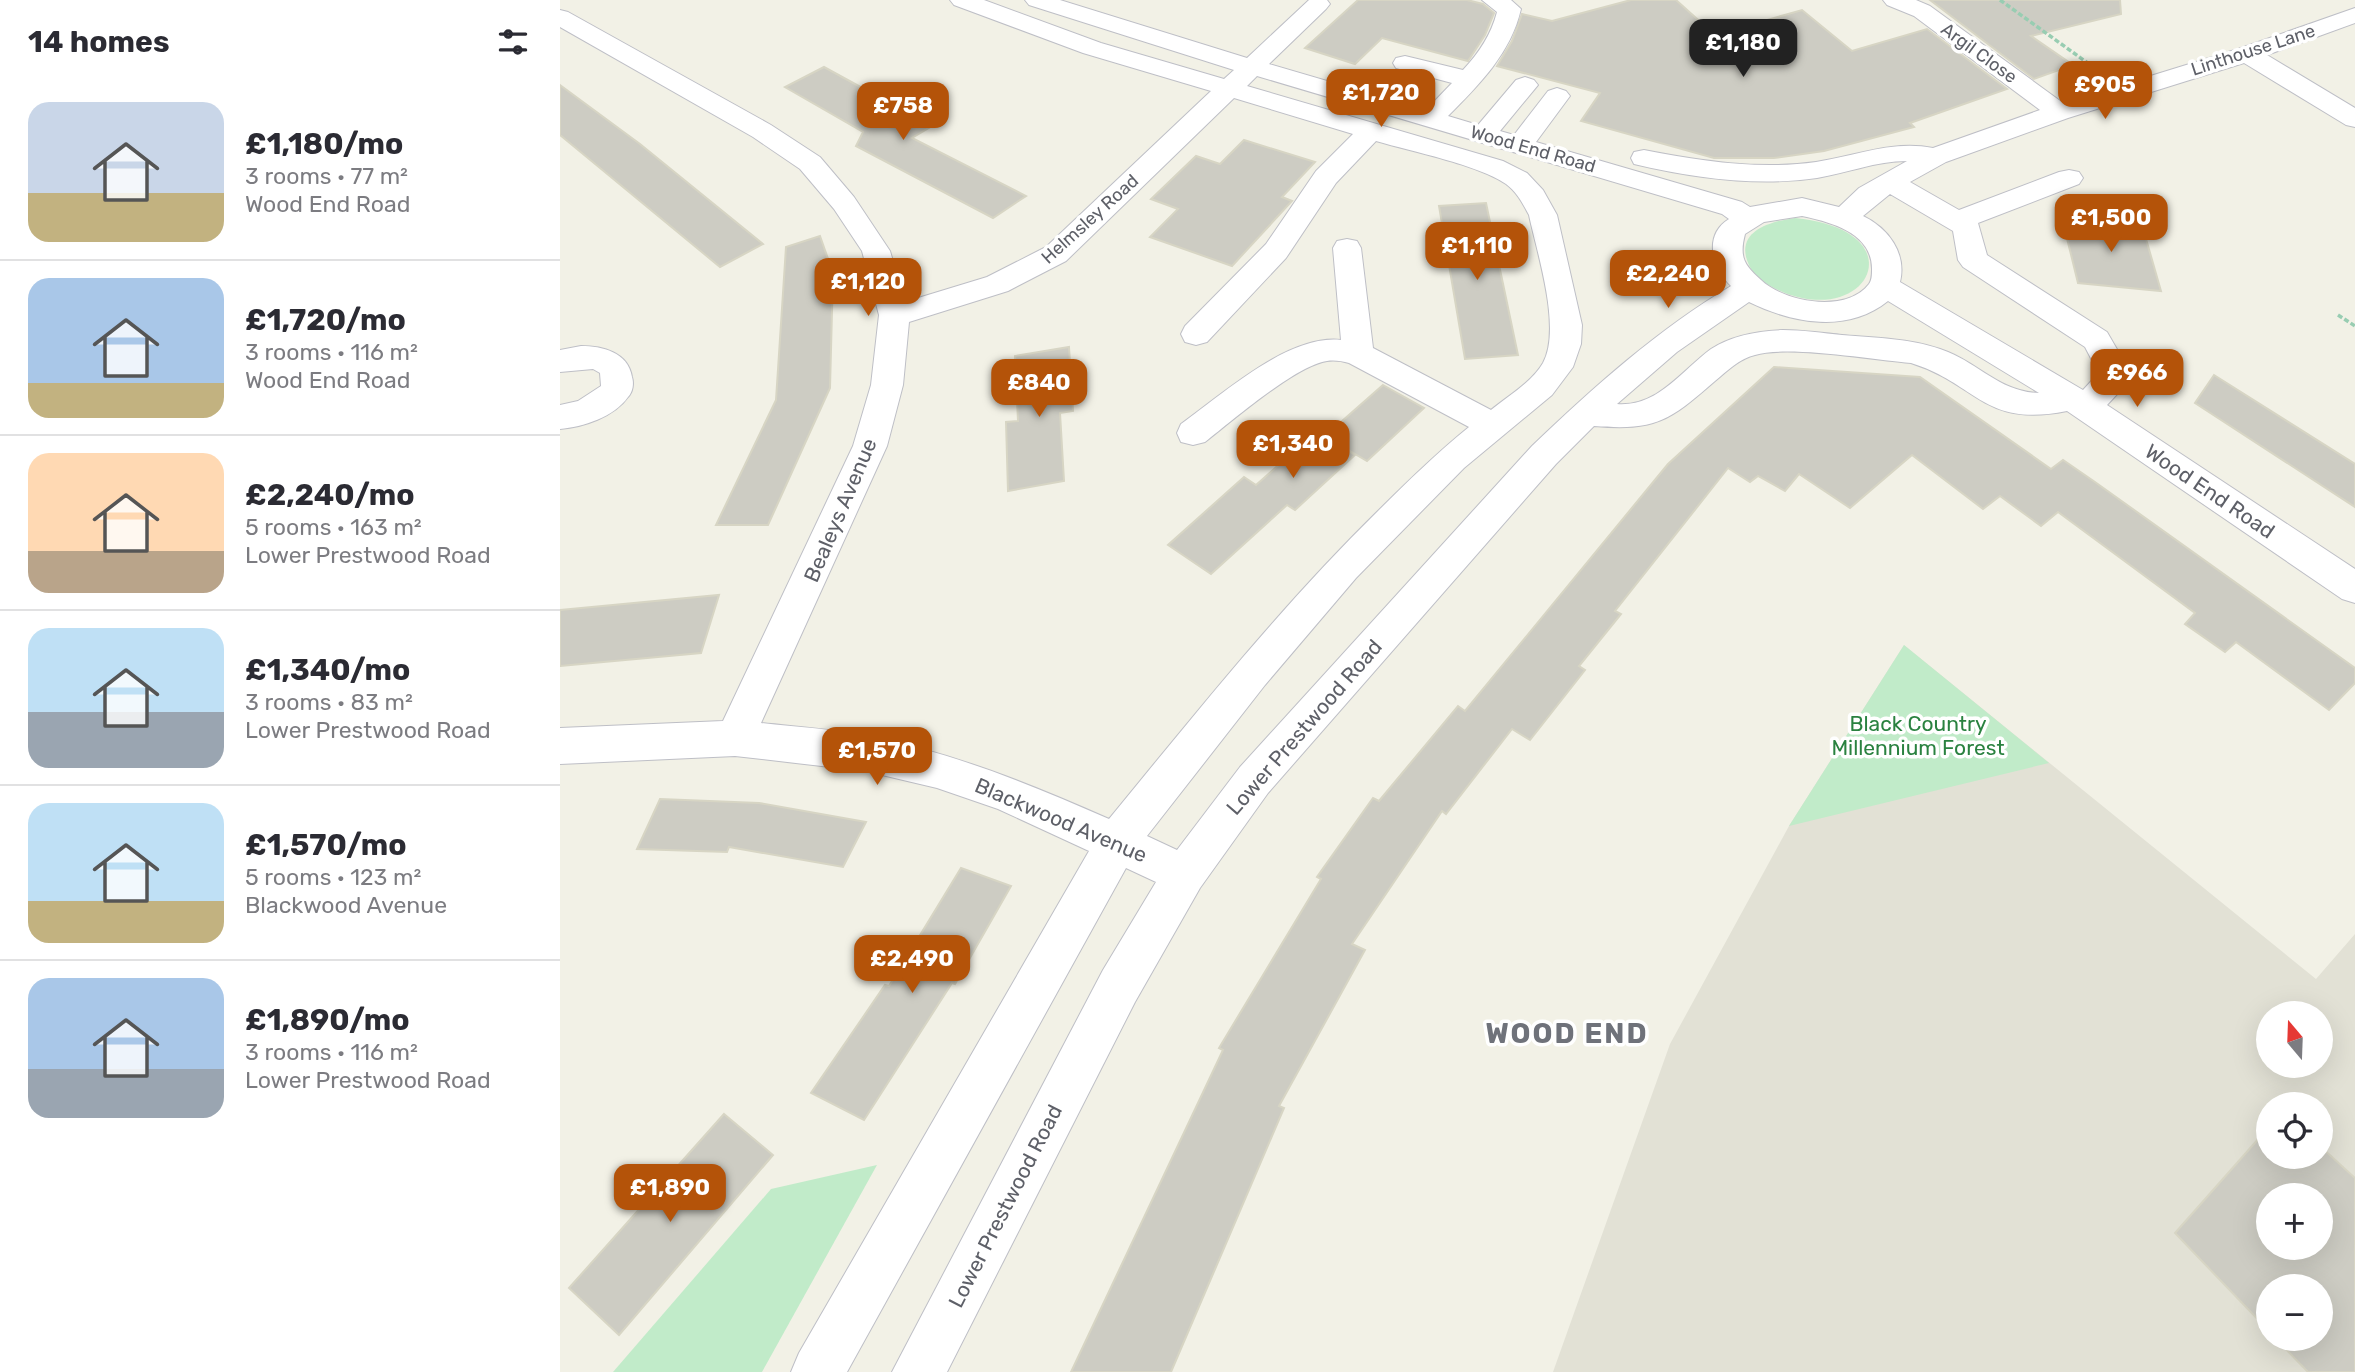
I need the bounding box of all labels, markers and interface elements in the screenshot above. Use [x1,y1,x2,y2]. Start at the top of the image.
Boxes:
street label: Argil Close [1937,18,2021,88]
pin: £1,180 [1686,20,1800,79]
street label: Linthouse Lane [2188,20,2318,80]
icon: filters [494,23,532,61]
text: 14 homes [28,24,170,60]
text: £1,180 [1705,28,1781,56]
pin: £905 [2064,61,2146,121]
pin: £1,720 [1324,69,1438,129]
text: £905 [2074,70,2136,98]
text: £1,720 [1342,78,1420,106]
pin: £758 [862,82,944,142]
text: £758 [873,91,933,119]
street label: Wood End Road [1468,121,1598,177]
text: £1,180/mo [245,126,403,162]
icon: home [84,130,168,214]
text: 3 rooms · 77 m² [245,162,408,190]
street label: Helmsley Road [1037,170,1143,268]
text: Wood End Road [245,190,410,218]
pin: £1,500 [2054,194,2168,254]
text: £1,500 [2071,203,2151,231]
pin: £1,110 [1420,222,1534,282]
text: £1,110 [1441,231,1513,259]
pin: £2,240 [1611,250,1725,310]
pin: £1,120 [811,258,925,318]
text: £2,240 [1626,259,1710,287]
text: £1,120 [831,267,905,295]
text: £1,720/mo [245,302,406,338]
icon: home [84,306,168,390]
text: 3 rooms · 116 m² [245,338,418,366]
pin: £966 [2096,350,2178,409]
text: £966 [2106,358,2168,386]
pin: £840 [998,360,1080,419]
text: Wood End Road [245,366,410,394]
text: £840 [1007,368,1071,396]
pin: £1,340 [1236,420,1350,480]
text: £1,340 [1253,429,1333,457]
street label: Bealeys Avenue [798,434,882,586]
street label: Wood End Road [2140,438,2280,544]
text: £2,240/mo [245,477,415,513]
icon: home [84,481,168,565]
text: 5 rooms · 163 m² [245,513,422,541]
text: Lower Prestwood Road [245,541,491,569]
street label: Lower Prestwood Road [1221,634,1387,820]
text: £1,340/mo [245,652,410,688]
icon: home [84,656,168,740]
text: 3 rooms · 83 m² [245,688,413,716]
park label: Black Country Millennium Forest [1831,711,2005,760]
text: Lower Prestwood Road [245,716,491,744]
pin: £1,570 [820,728,934,787]
text: £1,570 [838,736,916,764]
street label: Blackwood Avenue [971,772,1151,868]
text: £1,570/mo [245,827,407,863]
icon: home [84,831,168,915]
text: 5 rooms · 123 m² [245,863,421,891]
text: Blackwood Avenue [245,891,447,919]
pin: £2,490 [855,936,969,995]
text: £2,490 [870,944,954,972]
north arrow [2256,1001,2333,1078]
map controls [2256,1001,2333,1351]
text: £1,890/mo [245,1002,409,1038]
icon: home [84,1006,168,1090]
district label: WOOD END [1485,1017,1649,1050]
text: 3 rooms · 116 m² [245,1038,418,1066]
text: Lower Prestwood Road [245,1066,491,1094]
button: locate [2256,1092,2333,1169]
street label: Lower Prestwood Road [943,1100,1067,1312]
pin: £1,890 [613,1164,727,1224]
text: £1,890 [630,1173,710,1201]
button: + [2256,1183,2333,1260]
button: − [2256,1274,2333,1351]

